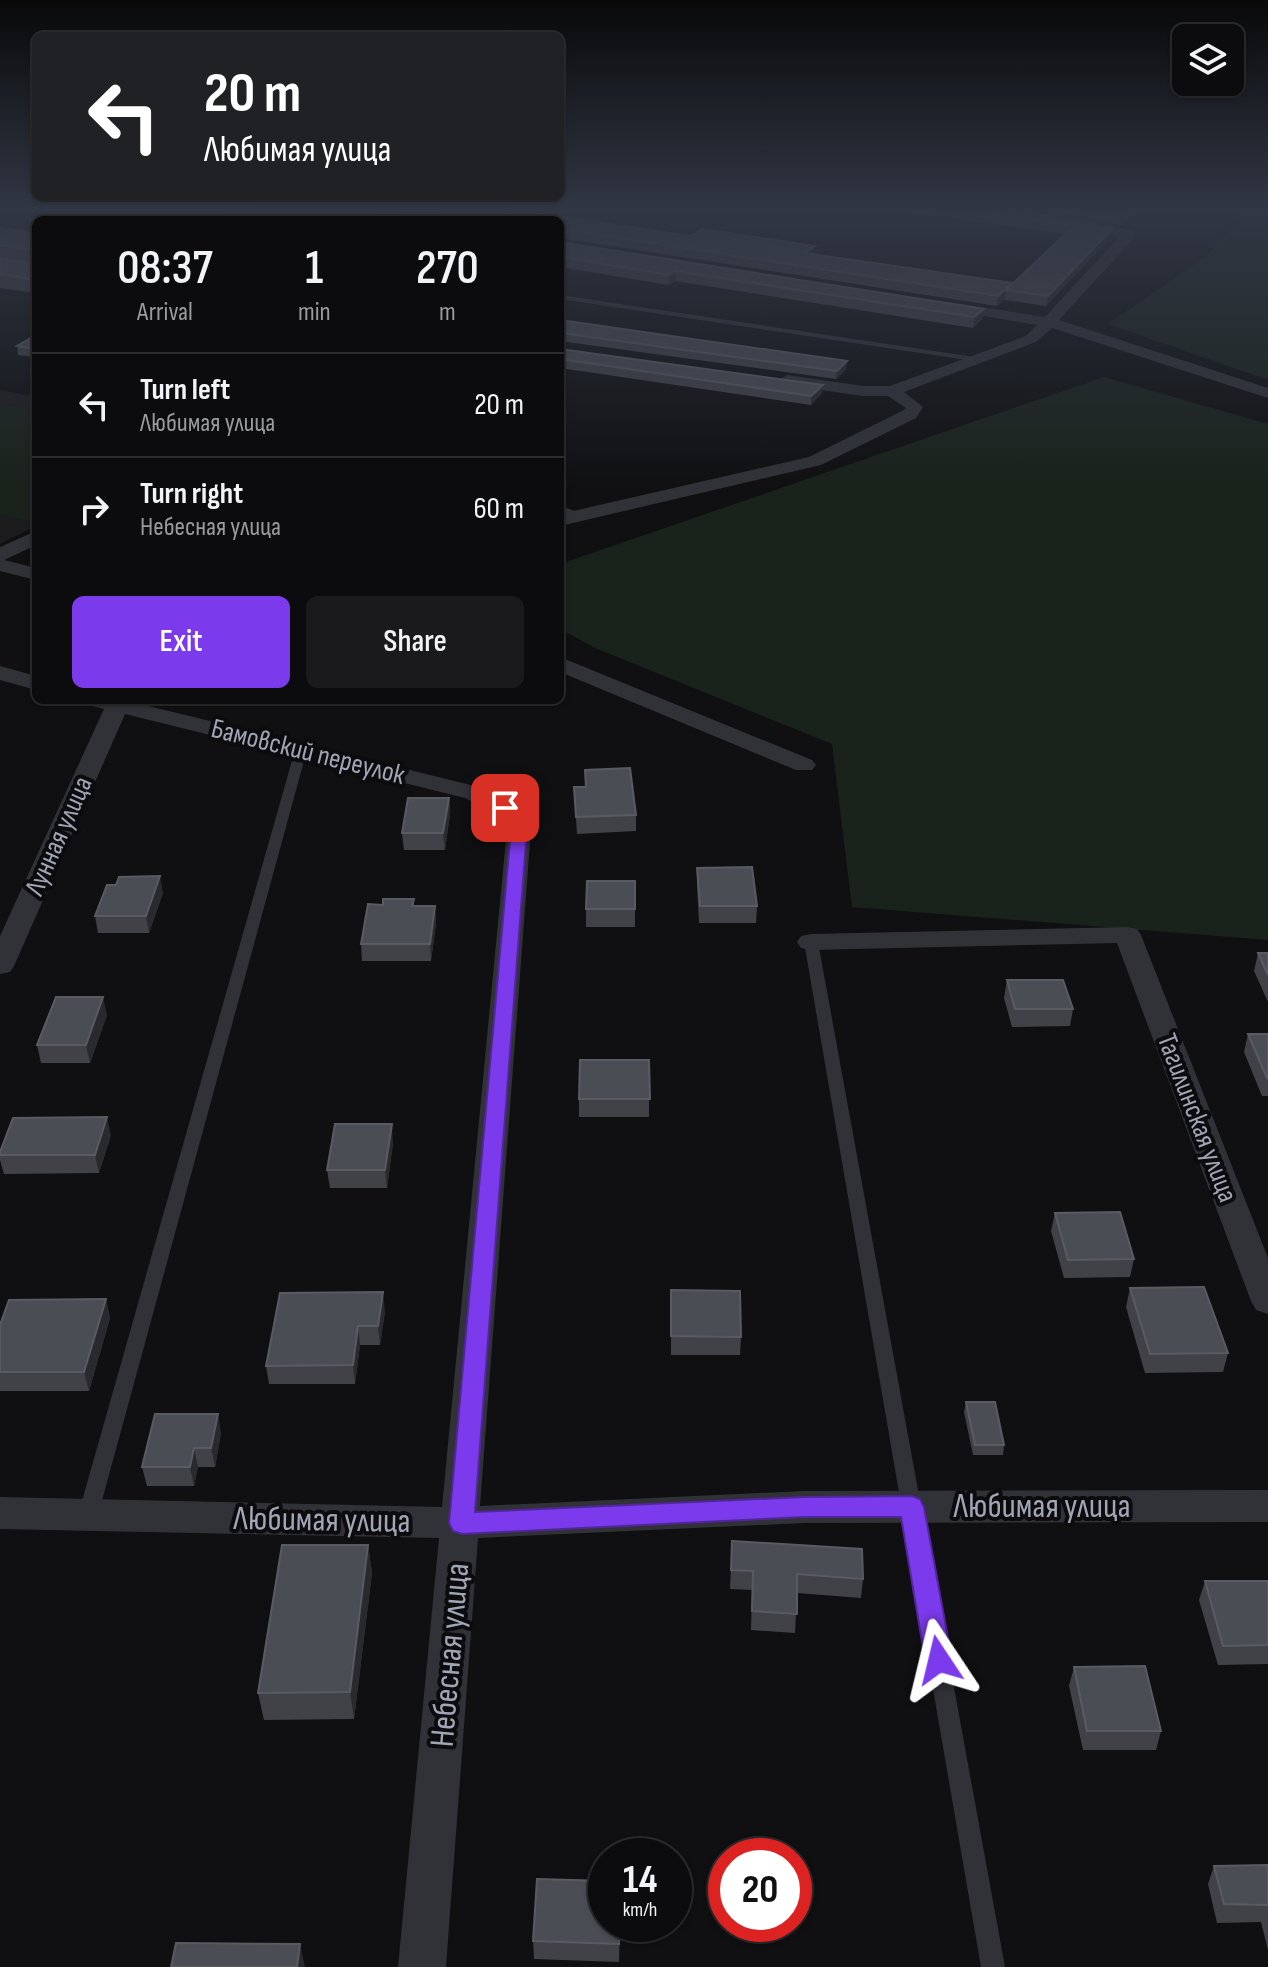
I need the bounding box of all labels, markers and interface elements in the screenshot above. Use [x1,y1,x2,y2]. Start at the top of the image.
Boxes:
map controls [1172,24,1244,96]
button: layers [1172,24,1244,96]
text: 20 m [204,61,301,128]
icon: left [72,64,176,168]
text: Любимая улица [204,129,391,172]
text: 08:37 [117,240,213,297]
text: 1 [305,240,323,297]
text: 270 [416,240,479,297]
text: Arrival [137,297,193,328]
text: min [298,297,331,328]
text: m [439,297,456,328]
text: Turn left [140,372,230,408]
icon: left [72,383,116,427]
text: 20 m [474,387,524,423]
text: Любимая улица [140,408,275,439]
text: Turn right [140,476,243,512]
icon: right [72,487,116,531]
text: 60 m [473,491,524,527]
text: Небесная улица [140,512,281,543]
button: Exit [72,596,290,688]
button: Share [306,596,524,688]
street label: Бамовский переулок [208,712,409,792]
street label: Лунная улица [18,772,100,901]
pin [471,774,539,842]
icon: arrive [483,786,527,830]
street label: Тагилинская улица [1150,1029,1244,1207]
street label: Любимая улица [952,1486,1131,1527]
street label: Любимая улица [232,1498,411,1542]
street label: Небесная улица [422,1561,478,1749]
position arrow [897,1618,981,1702]
speed limit sign: 20 [708,1838,812,1942]
text: 14 [623,1856,657,1904]
text: km/h [623,1898,657,1922]

